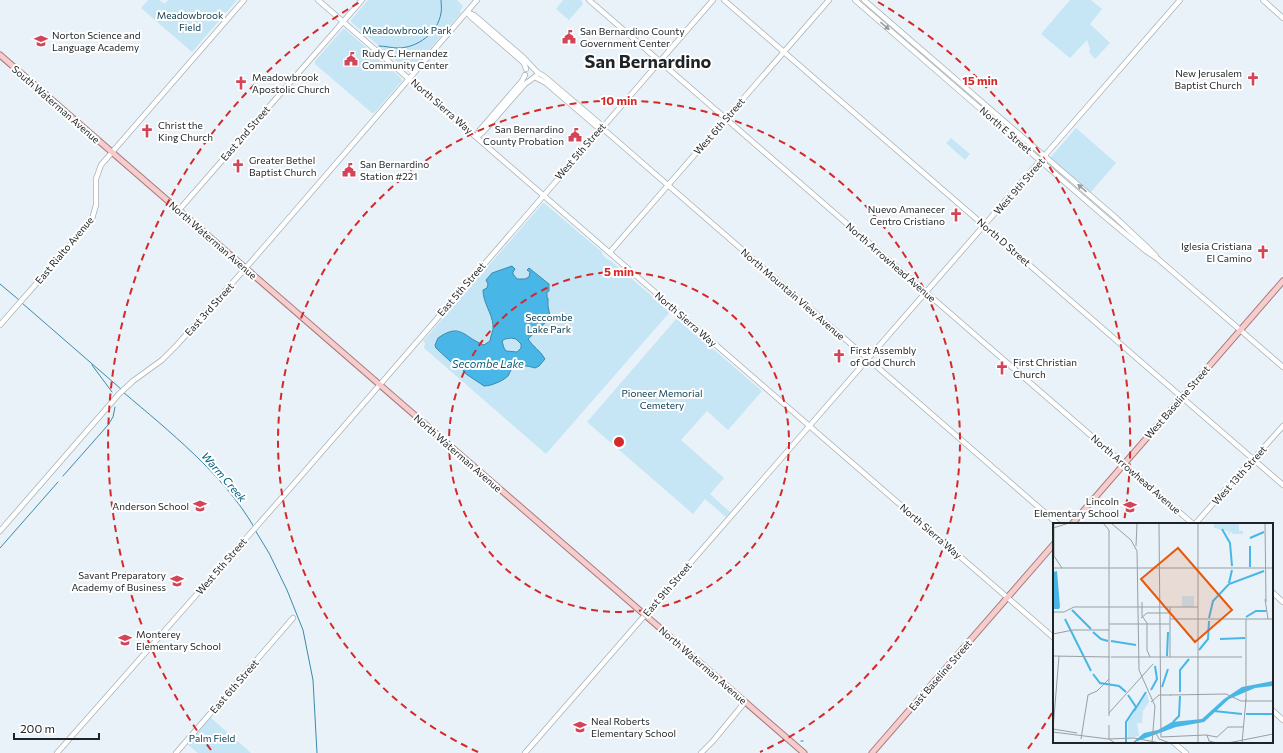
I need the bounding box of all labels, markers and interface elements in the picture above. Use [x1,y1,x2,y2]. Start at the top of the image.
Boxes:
park label: Meadowbrook Field [157,9,224,33]
one-way arrow [879,21,890,30]
park label: Meadowbrook Park [362,24,452,36]
place label: San Bernardino County Government Center [580,25,685,49]
place label: Norton Science and Language Academy [52,29,141,53]
public building icon: San Bernardino County Government Center [561,29,577,45]
school or university icon: Norton Science and Language Academy [33,33,49,49]
place label: Rudy C. Hernandez Community Center [362,47,449,71]
district label: San Bernardino [585,50,712,72]
public building icon: Rudy C. Hernandez Community Center [343,51,359,67]
street label: South Waterman Avenue [10,63,102,145]
place label: New Jerusalem Baptist Church [1175,67,1242,91]
place label: Meadowbrook Apostolic Church [252,71,330,95]
church icon: New Jerusalem Baptist Church [1245,71,1261,87]
text: 15 min [962,73,998,87]
church icon: Meadowbrook Apostolic Church [233,75,249,91]
street label: North Sierra Way [409,76,475,136]
text: 10 min [601,93,637,107]
street label: West 6th Street [691,95,747,157]
street label: East 2nd Street [218,103,272,163]
street label: North E Street [977,104,1035,156]
place label: Christ the King Church [158,119,213,143]
street label: West 5th Street [552,120,608,182]
church icon: Christ the King Church [139,123,155,139]
place label: San Bernardino County Probation [483,123,564,147]
public building icon: San Bernardino County Probation [567,127,583,143]
place label: Greater Bethel Baptist Church [249,154,316,178]
street label: West 9th Street [991,155,1047,217]
church icon: Greater Bethel Baptist Church [230,158,246,174]
place label: San Bernardino Station #221 [360,158,429,182]
public building icon: San Bernardino Station #221 [341,162,357,178]
one-way arrow [1077,184,1087,193]
street label: North Waterman Avenue [167,199,259,281]
place label: Nuevo Amanecer Centro Cristiano [868,203,945,227]
church icon: Nuevo Amanecer Centro Cristiano [948,207,964,223]
street label: East Rialto Avenue [32,214,96,286]
street label: North D Street [975,216,1033,268]
street label: North Arrowhead Avenue [844,220,938,304]
place label: Iglesia Cristiana El Camino [1181,240,1252,264]
church icon: Iglesia Cristiana El Camino [1255,244,1271,260]
street label: North Mountain View Avenue [739,246,847,342]
street label: East 5th Street [434,260,488,318]
text: 5 min [604,264,634,278]
street label: East 3rd Street [182,280,236,338]
street label: North Sierra Way [653,289,719,349]
park label: Seccombe Lake Park [526,311,572,335]
place label: First Assembly of God Church [850,344,916,368]
church icon: First Assembly of God Church [831,348,847,364]
place label: First Christian Church [1013,356,1077,380]
water label: Secombe Lake [452,357,524,370]
church icon: First Christian Church [994,360,1010,376]
street label: West Baseline Street [1142,363,1212,441]
park label: Pioneer Memorial Cemetery [622,387,702,411]
street label: North Waterman Avenue [412,412,504,494]
street label: North Arrowhead Avenue [1089,432,1183,516]
centre of rings [612,435,626,449]
street label: West 13th Street [1209,443,1269,507]
water label: Warm Creek [199,449,250,505]
place label: Lincoln Elementary School [1034,495,1119,519]
school or university icon: Anderson School [192,498,208,514]
school or university icon: Lincoln Elementary School [1122,499,1138,515]
place label: Anderson School [112,500,189,512]
street label: North Sierra Way [898,501,964,561]
inset map [1053,523,1273,743]
street label: West 5th Street [193,535,249,597]
street label: East 9th Street [640,559,694,619]
place label: Savant Preparatory Academy of Business [71,569,166,593]
school or university icon: Savant Preparatory Academy of Business [169,573,185,589]
street label: North Waterman Avenue [657,624,749,706]
place label: Monterey Elementary School [136,628,221,652]
school or university icon: Monterey Elementary School [117,632,133,648]
street label: East Baseline Street [906,637,974,713]
street label: East 6th Street [207,656,261,716]
scale bar [14,715,99,741]
place label: Neal Roberts Elementary School [591,715,676,739]
school or university icon: Neal Roberts Elementary School [572,719,588,735]
text: 200 m [20,721,55,735]
park label: Palm Field [189,732,236,744]

